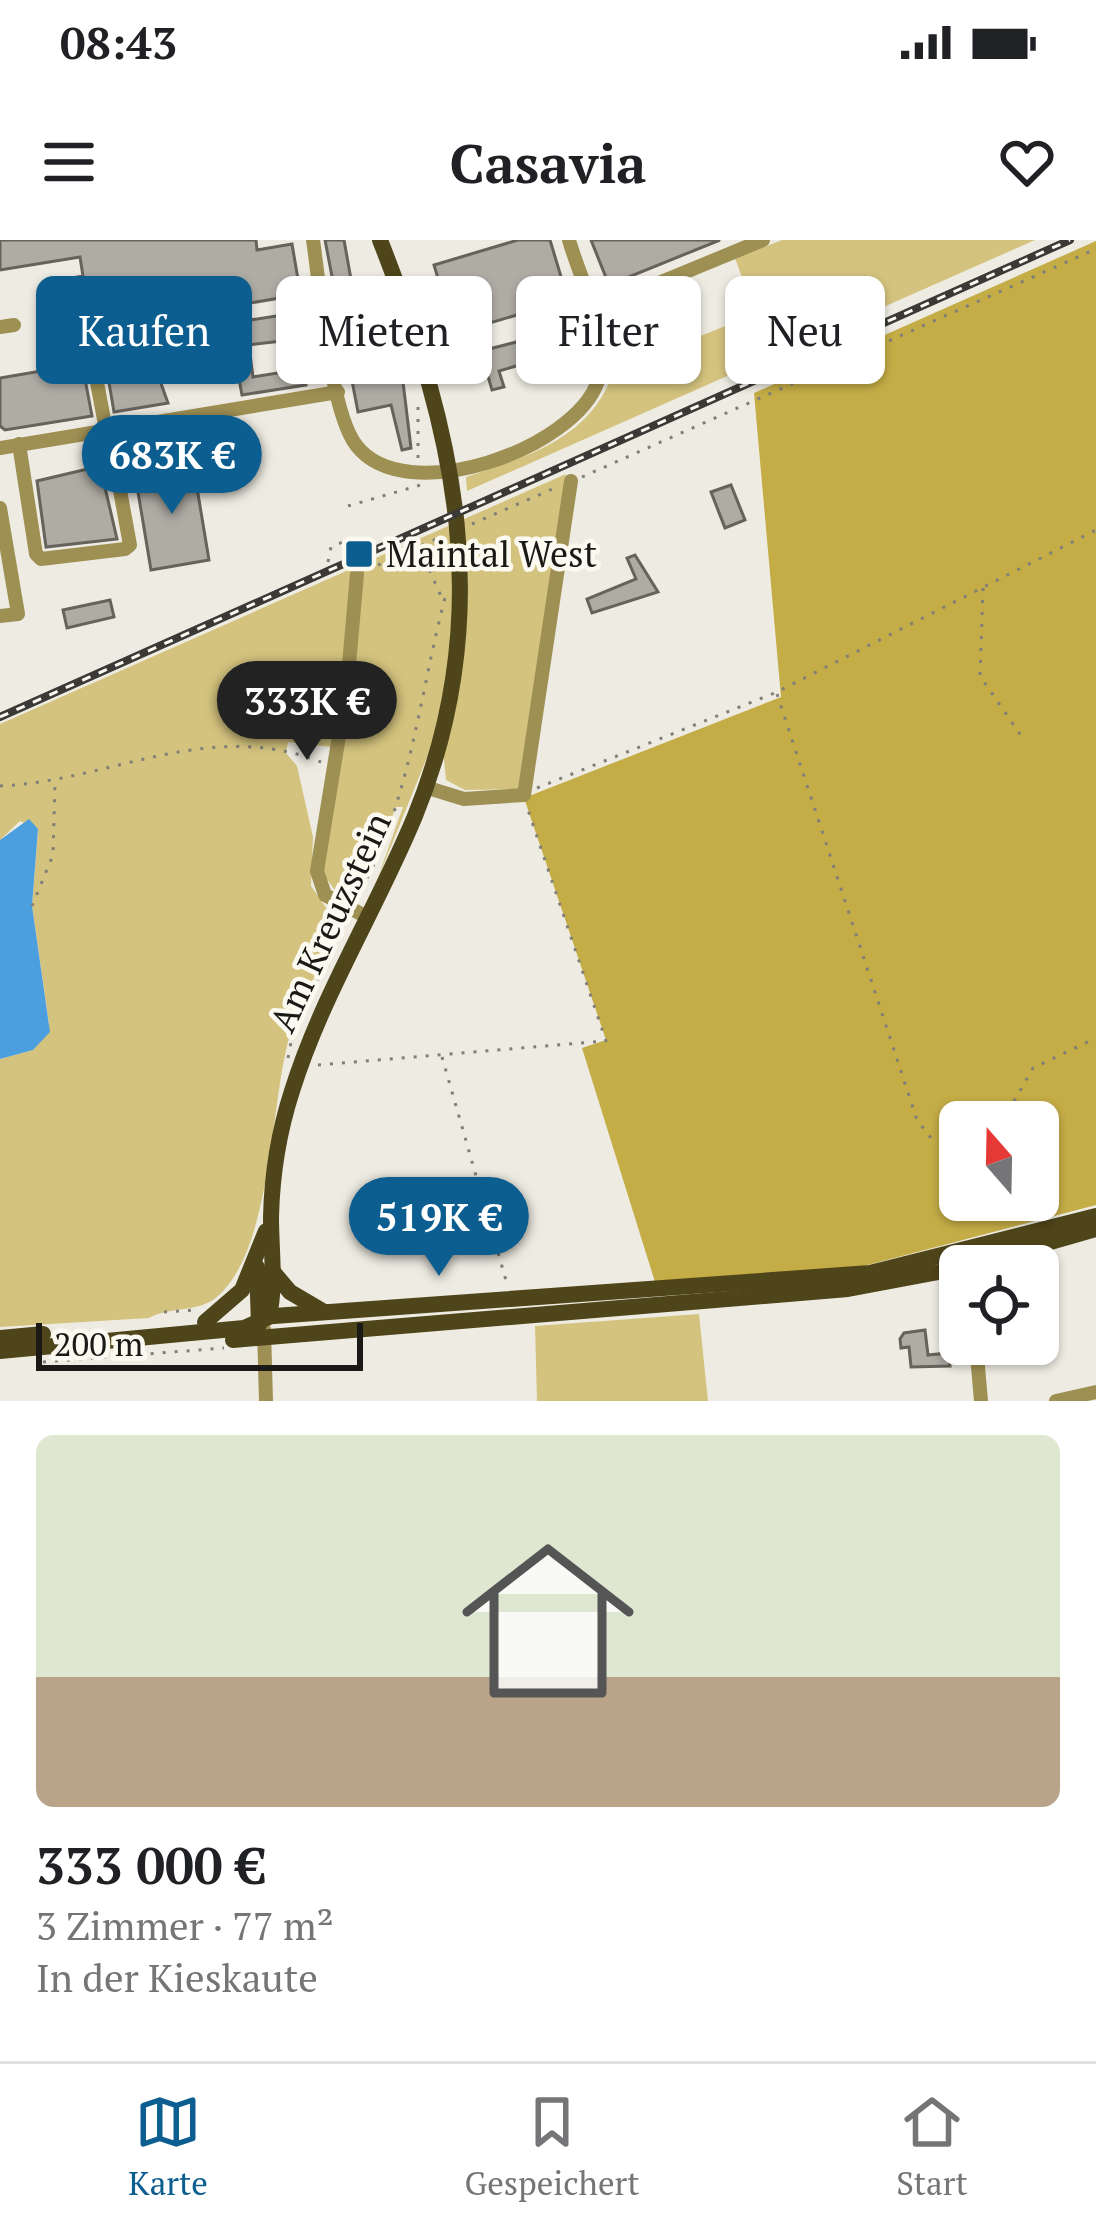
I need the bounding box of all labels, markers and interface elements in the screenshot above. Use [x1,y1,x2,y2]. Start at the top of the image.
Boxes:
text: 08:43 [60,12,177,72]
text: Casavia [450,127,646,198]
icon: menu [36,129,102,195]
icon: heart [994,129,1060,195]
chip: Kaufen [36,276,252,384]
chip: Mieten [276,276,492,384]
chip: Filter [516,276,701,384]
chip: Neu [725,276,885,384]
pin: 683K € [74,415,270,517]
text: 683K € [109,428,235,480]
place label: Maintal West [386,530,597,577]
marker: Maintal West [343,538,375,570]
pin: 333K € [209,661,405,763]
text: 333K € [244,674,370,726]
street label: Am Kreuzstein [258,804,401,1039]
north arrow [939,1101,1059,1221]
map controls [939,1101,1059,1365]
pin: 519K € [341,1177,537,1279]
text: 519K € [376,1190,502,1242]
button: locate [939,1245,1059,1365]
scale bar [36,1317,363,1370]
text: 200 m [54,1322,143,1365]
icon: home [440,1513,656,1729]
text: 333 000 € [36,1831,265,1899]
text: 3 Zimmer · 77 m² [36,1899,334,1951]
text: In der Kieskaute [36,1951,318,2003]
tab: Karte [128,2089,208,2204]
tab: Gespeichert [464,2089,640,2204]
tab: Start [896,2089,968,2204]

